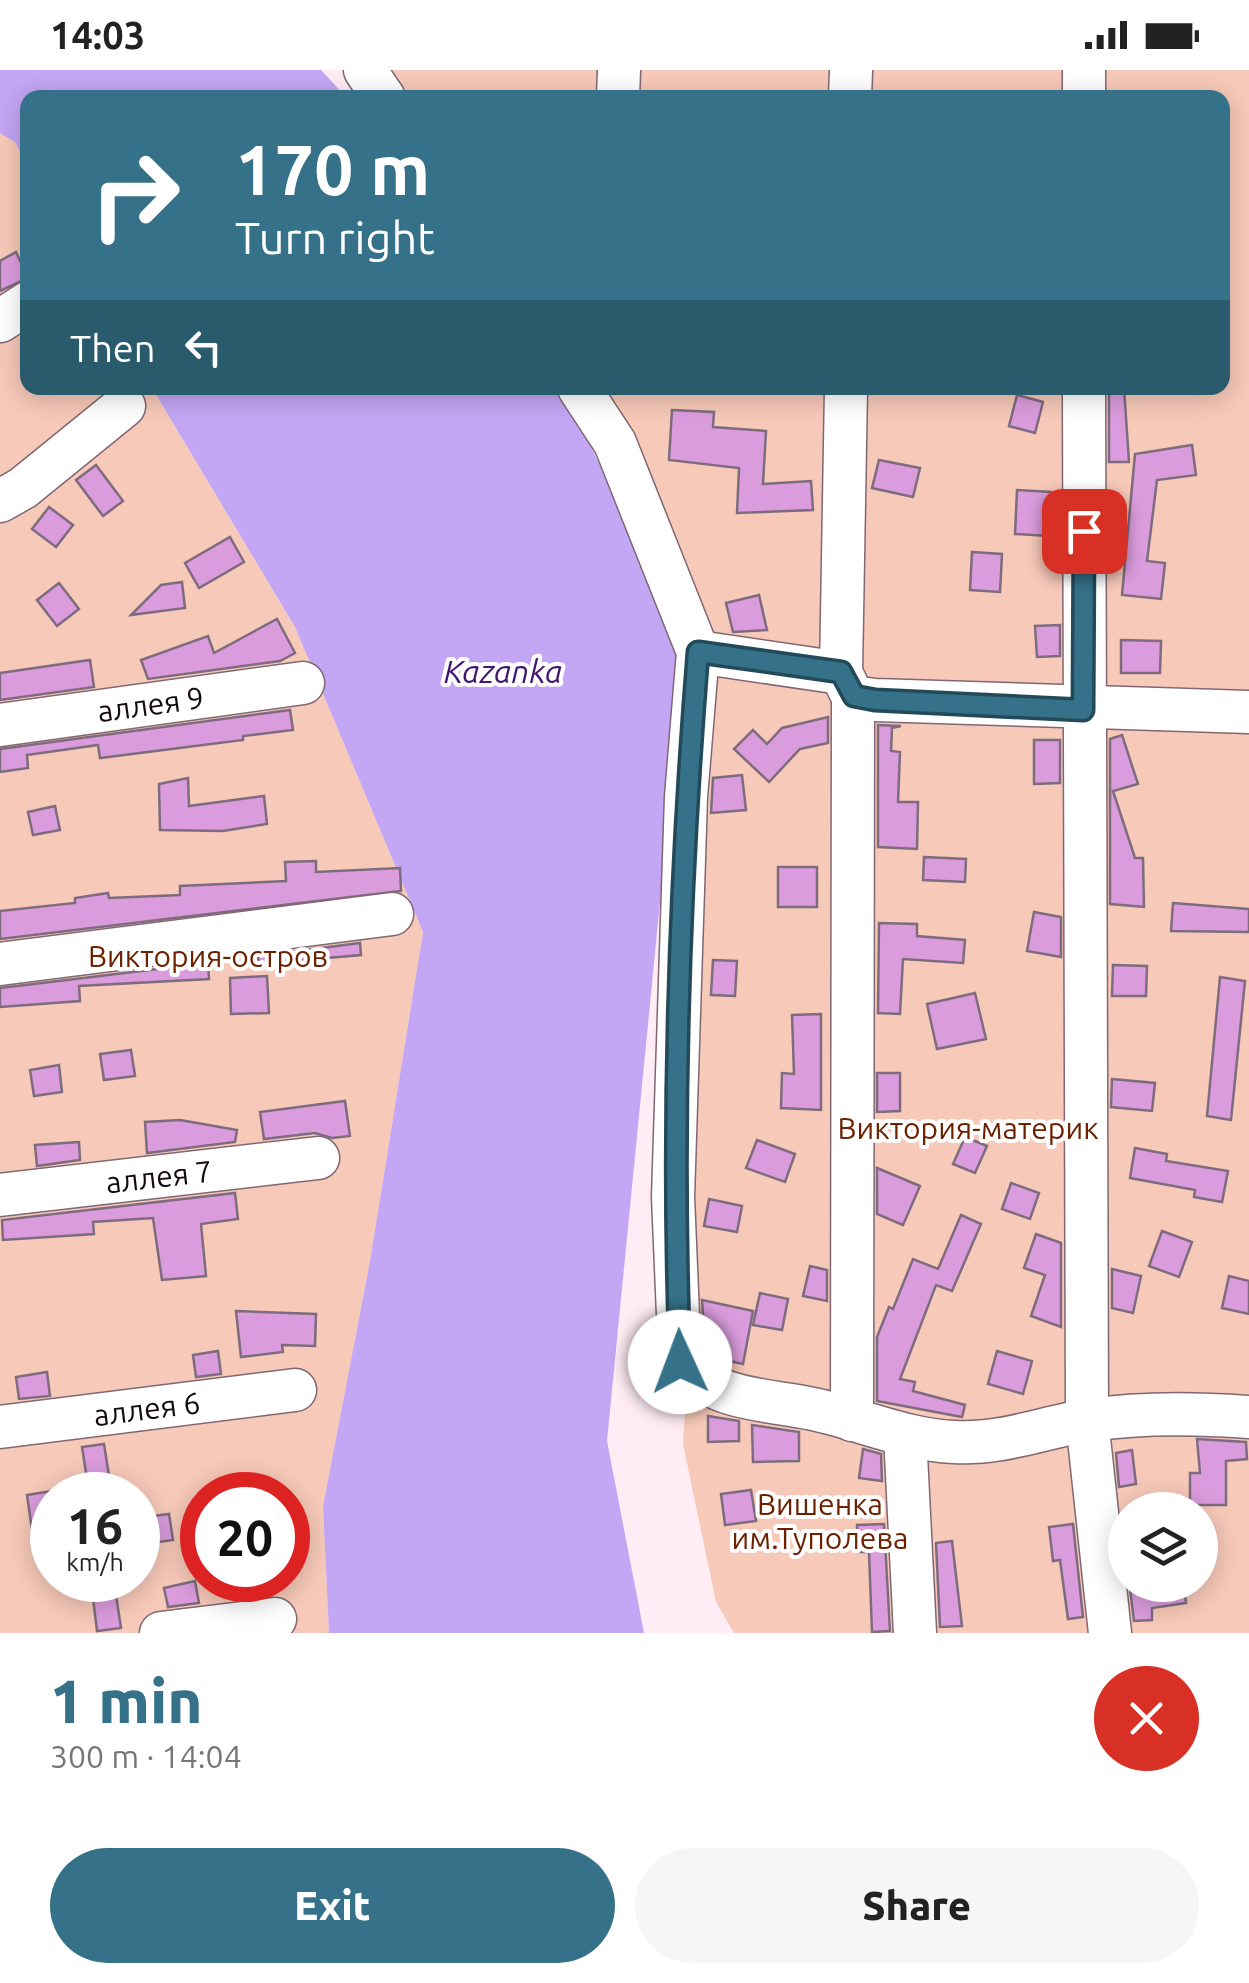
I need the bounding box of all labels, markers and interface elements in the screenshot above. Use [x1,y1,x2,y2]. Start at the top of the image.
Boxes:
text: 14:03 [50,14,145,56]
icon: right [70,130,200,260]
text: 170 m [235,130,430,208]
text: Turn right [235,212,435,263]
icon: left [176,320,231,375]
text: Then [70,327,156,369]
pin [1042,489,1127,574]
icon: arrive [1057,504,1112,559]
water label: Kazanka [444,653,562,689]
street label: аллея 9 [95,680,206,728]
park label: Виктория-остров [88,939,328,973]
park label: Виктория-материк [837,1111,1099,1145]
street label: аллея 7 [104,1153,214,1200]
position arrow [628,1310,732,1414]
street label: аллея 6 [92,1385,202,1432]
speed limit sign: 20 [180,1472,310,1602]
park label: Вишенка им.Туполева [732,1487,908,1555]
map controls [1108,1492,1218,1602]
button: layers [1108,1492,1218,1602]
text: 16 [67,1497,123,1553]
text: km/h [66,1548,124,1576]
button: close [1094,1666,1199,1771]
text: 1 min [50,1667,203,1734]
text: 300 m · 14:04 [50,1738,242,1774]
button: Exit [50,1848,615,1963]
button: Share [635,1848,1199,1963]

